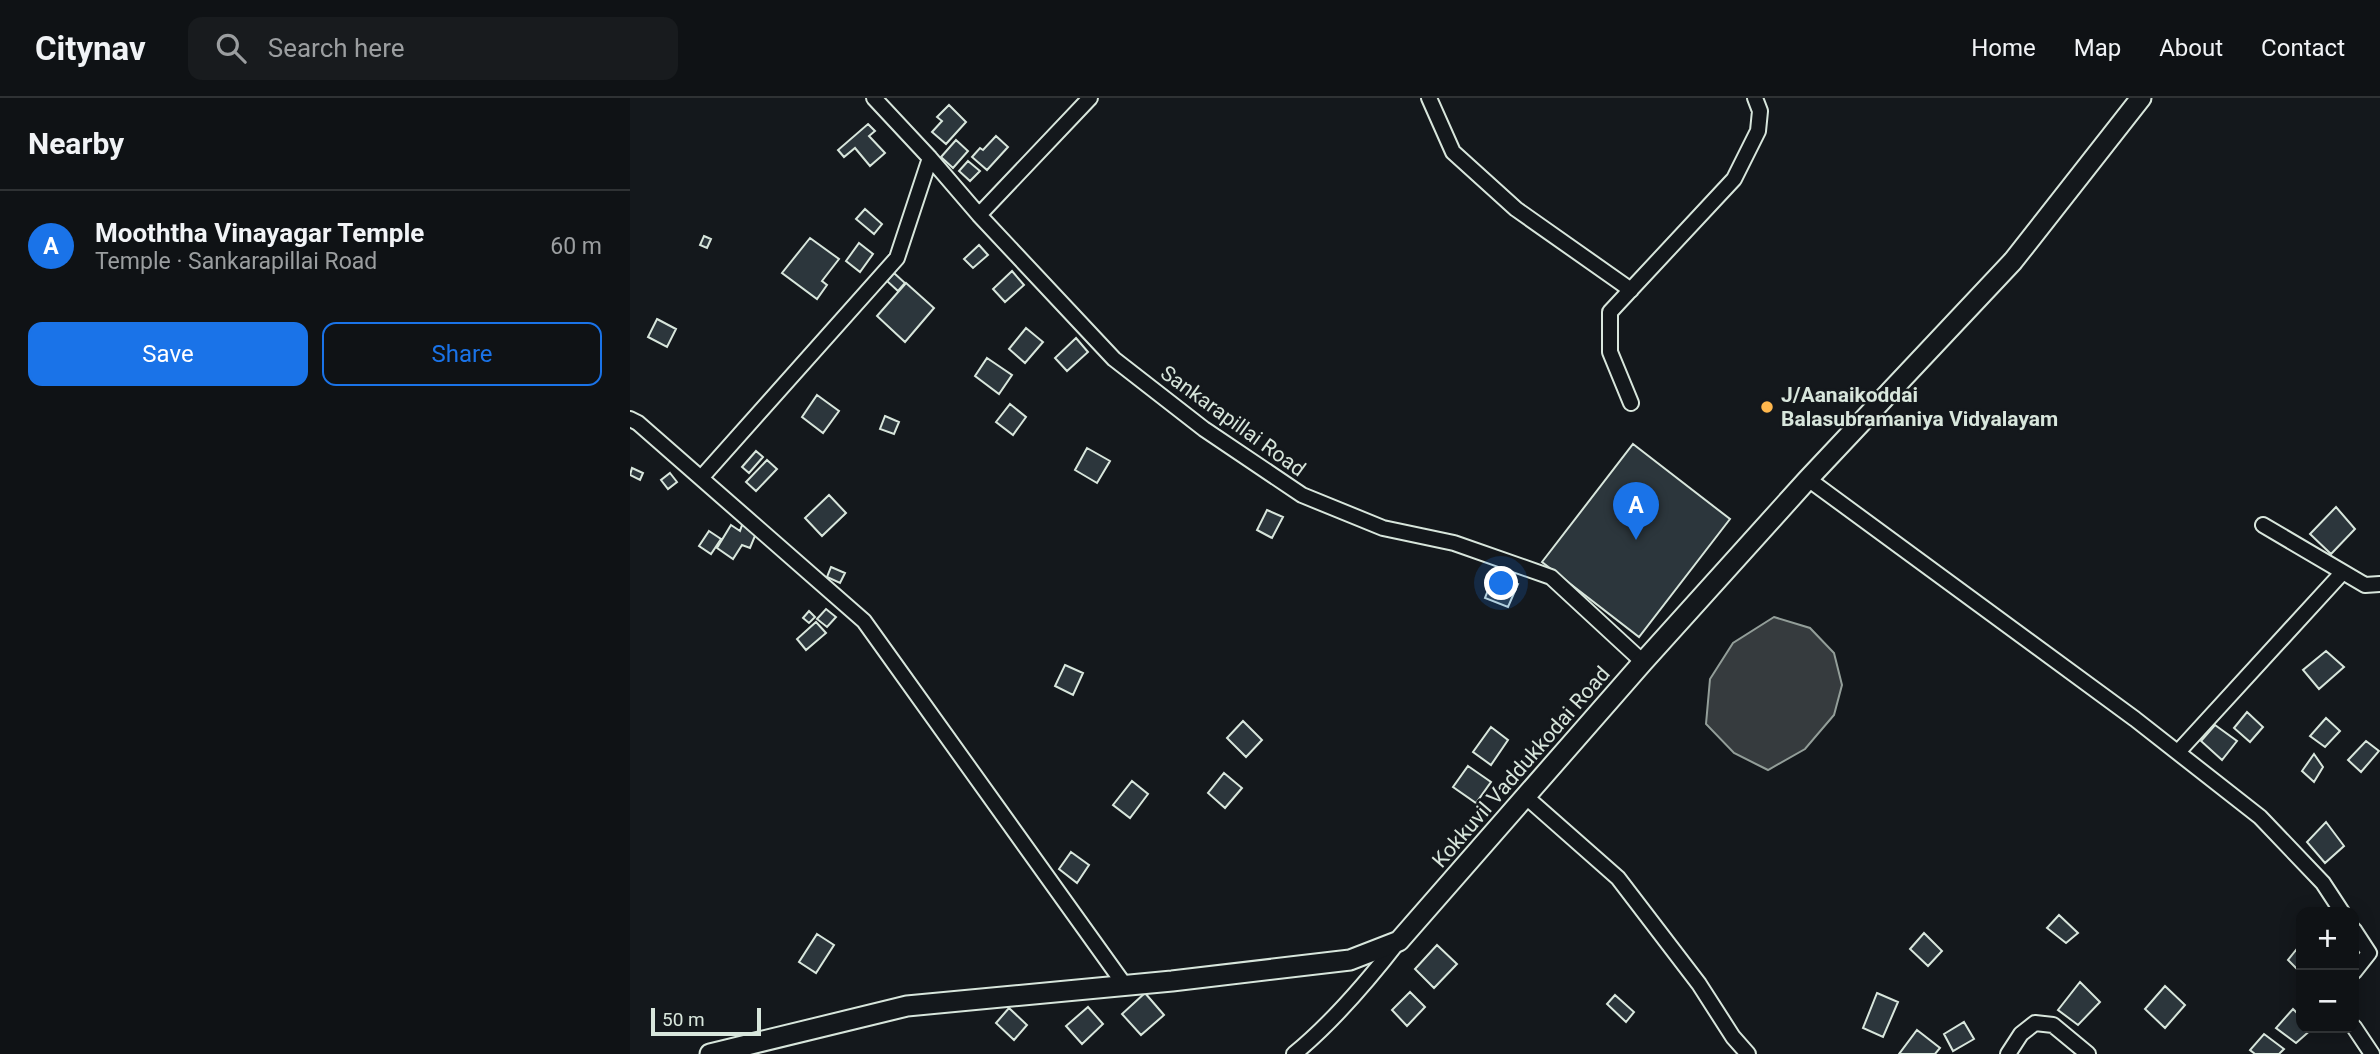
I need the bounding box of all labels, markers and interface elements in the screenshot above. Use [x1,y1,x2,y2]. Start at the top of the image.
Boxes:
search box [188,17,678,80]
text: Citynav [35,29,146,68]
icon: search [212,29,250,67]
text: Search here [268,33,405,63]
text: Home [1971,34,2036,62]
text: Map [2074,34,2121,62]
text: About [2159,34,2223,62]
text: Contact [2261,34,2345,62]
text: Nearby [28,126,124,161]
text: Mooththa Vinayagar Temple [95,218,424,248]
text: A [43,233,59,260]
text: 60 m [550,233,602,260]
text: Temple · Sankarapillai Road [95,248,377,275]
button: Save [28,322,308,386]
button: Share [322,322,602,386]
street label: Sankarapillai Road [1156,361,1310,481]
place label: J/Aanaikoddai Balasubramaniya Vidyalayam [1781,383,2058,431]
marker: J/Aanaikoddai Balasubramaniya Vidyalayam [1759,399,1775,415]
pin: A [1613,482,1659,540]
your location [1484,566,1518,600]
street label: Kokkuvil Vaddukkodai Road [1427,662,1615,872]
map controls [2296,907,2359,1033]
button: + [2296,907,2359,970]
button: − [2296,970,2359,1033]
scale bar [651,1005,761,1037]
text: 50 m [662,1008,705,1031]

